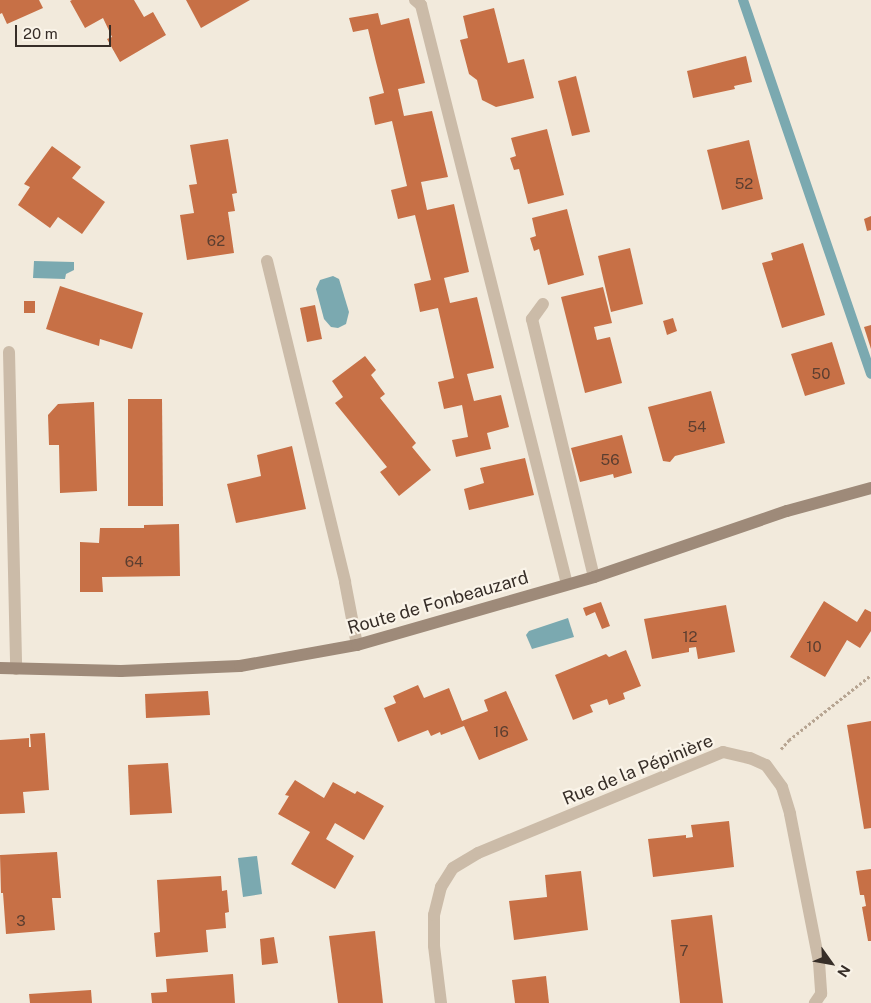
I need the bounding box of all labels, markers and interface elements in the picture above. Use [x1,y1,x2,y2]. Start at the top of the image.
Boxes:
scale bar [18,15,114,47]
text: 20 m [23,25,58,42]
house number: 52 [735,175,753,193]
house number: 62 [207,232,225,250]
house number: 50 [812,365,830,383]
house number: 54 [687,418,707,436]
house number: 56 [601,451,619,469]
house number: 64 [125,553,143,571]
street label: Route de Fonbeauzard [345,567,531,639]
house number: 12 [682,628,698,646]
house number: 10 [806,638,822,656]
house number: 16 [493,723,509,741]
street label: Rue de la Pépinière [559,730,717,810]
house number: 3 [16,912,26,930]
north arrow [806,938,856,988]
house number: 7 [679,942,689,960]
text: N [834,962,853,980]

